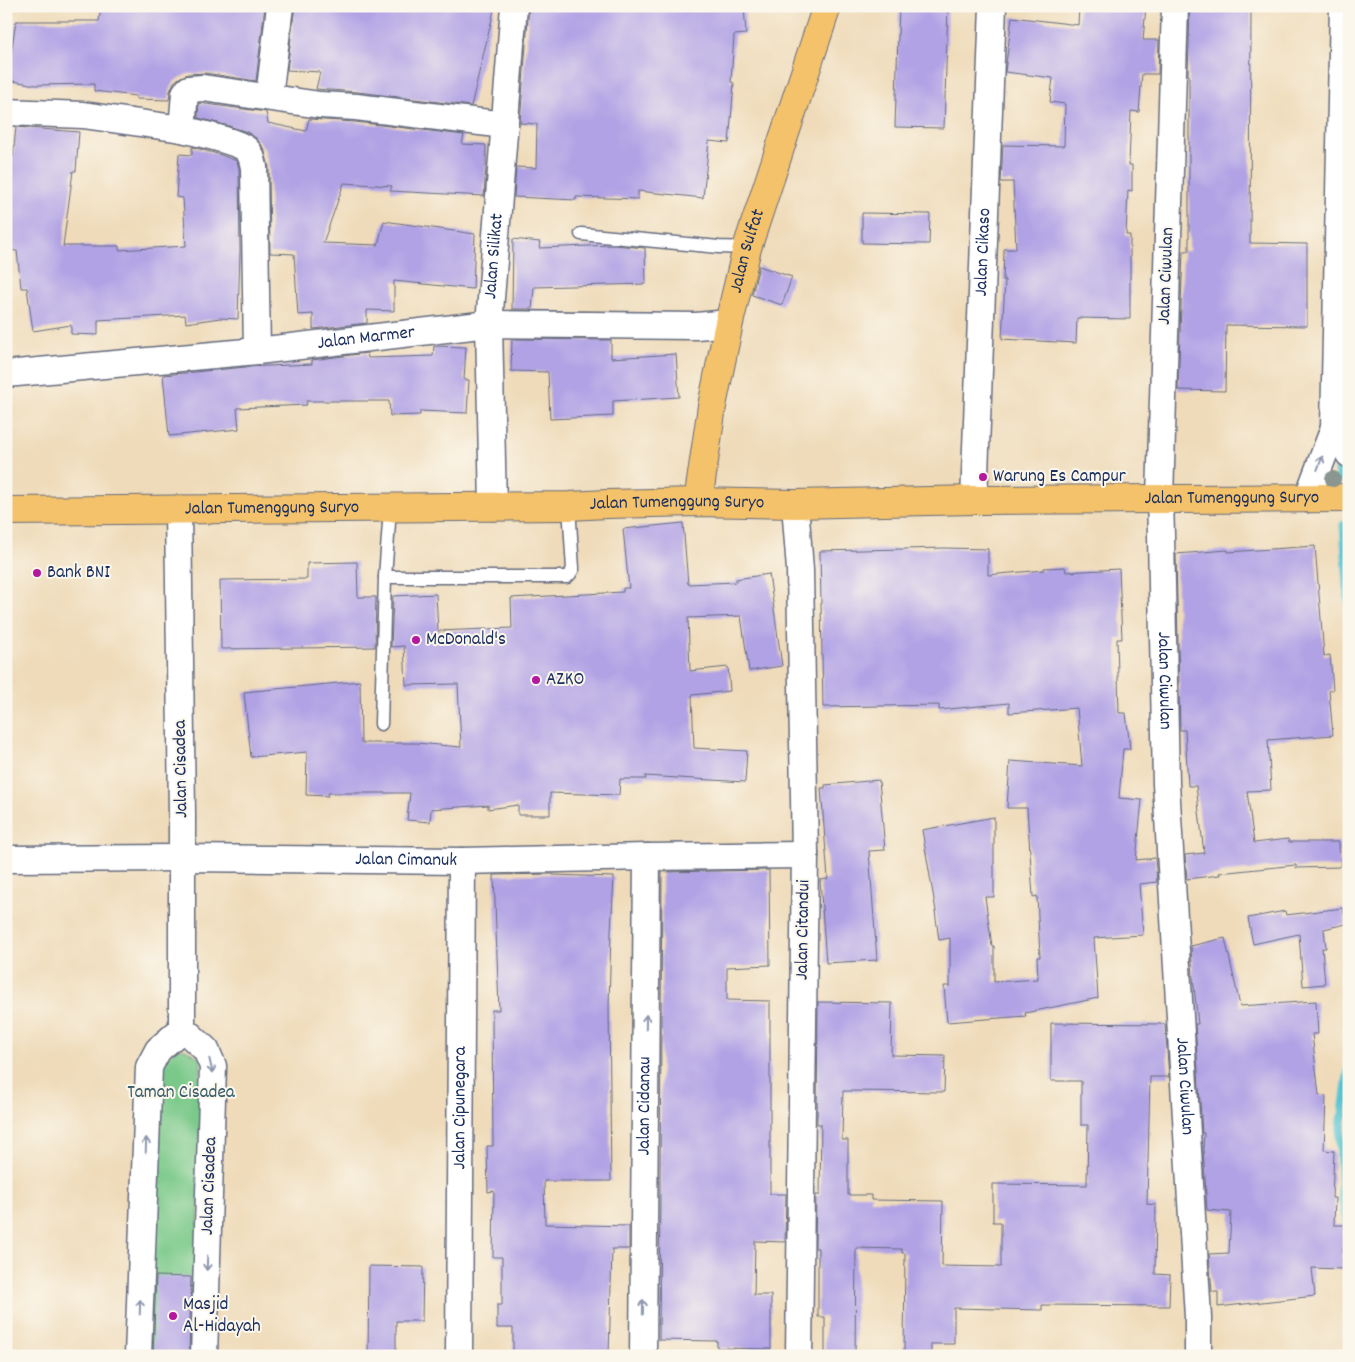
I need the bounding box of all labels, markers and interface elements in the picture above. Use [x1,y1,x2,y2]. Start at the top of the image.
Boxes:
street label: Jalan Sulfat [723,206,772,296]
street label: Jalan Cikaso [968,207,999,297]
street label: Jalan Silikat [477,212,511,300]
street label: Jalan Ciwulan [1152,227,1182,325]
street label: Jalan Marmer [316,319,416,357]
one-way arrow [1316,456,1325,471]
place label: Warung Es Campur [993,464,1126,491]
marker: Warung Es Campur [977,471,989,483]
street label: Jalan Tumenggung Suryo [1144,485,1319,513]
street label: Jalan Tumenggung Suryo [589,488,764,518]
street label: Jalan Tumenggung Suryo [185,494,359,523]
place label: Bank BNI [47,560,110,587]
marker: Bank BNI [31,567,43,579]
place label: McDonald's [426,627,506,654]
street label: Jalan Ciwulan [1149,631,1178,730]
marker: McDonald's [410,634,422,646]
place label: AZKO [546,667,584,694]
marker: AZKO [530,674,542,686]
street label: Jalan Cisadea [168,719,196,818]
street label: Jalan Cimanuk [355,846,457,874]
street label: Jalan Citandui [790,879,818,980]
one-way arrow [641,1014,651,1030]
street label: Jalan Ciwulan [1168,1036,1201,1136]
street label: Jalan Cipunegara [447,1046,474,1169]
street label: Jalan Cidanau [631,1056,659,1156]
one-way arrow [207,1057,216,1073]
park label: Taman Cisadea [127,1080,236,1107]
street label: Jalan Cisadea [195,1135,225,1236]
one-way arrow [142,1137,151,1153]
one-way arrow [202,1254,212,1270]
place label: Masjid Al-Hidayah [183,1292,261,1341]
one-way arrow [135,1299,145,1316]
one-way arrow [638,1299,648,1316]
marker: Masjid Al-Hidayah [167,1310,179,1322]

